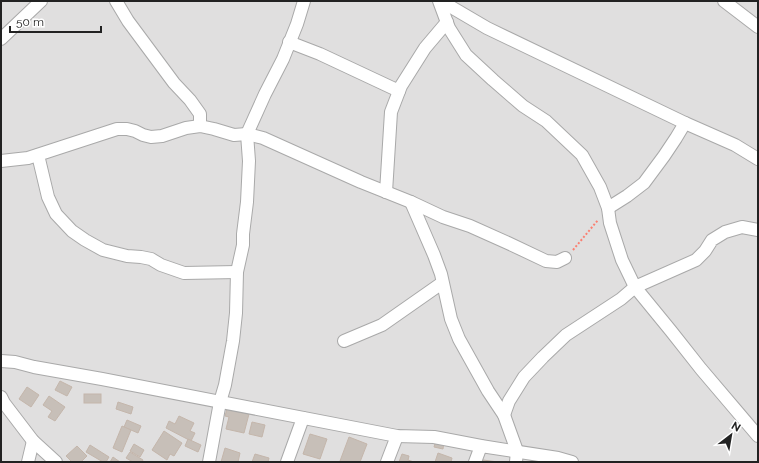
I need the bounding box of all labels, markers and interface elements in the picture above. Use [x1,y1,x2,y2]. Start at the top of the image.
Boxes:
scale bar [10,8,101,34]
text: 50 m [16,15,44,29]
north arrow [711,415,751,455]
text: N [729,419,743,435]

